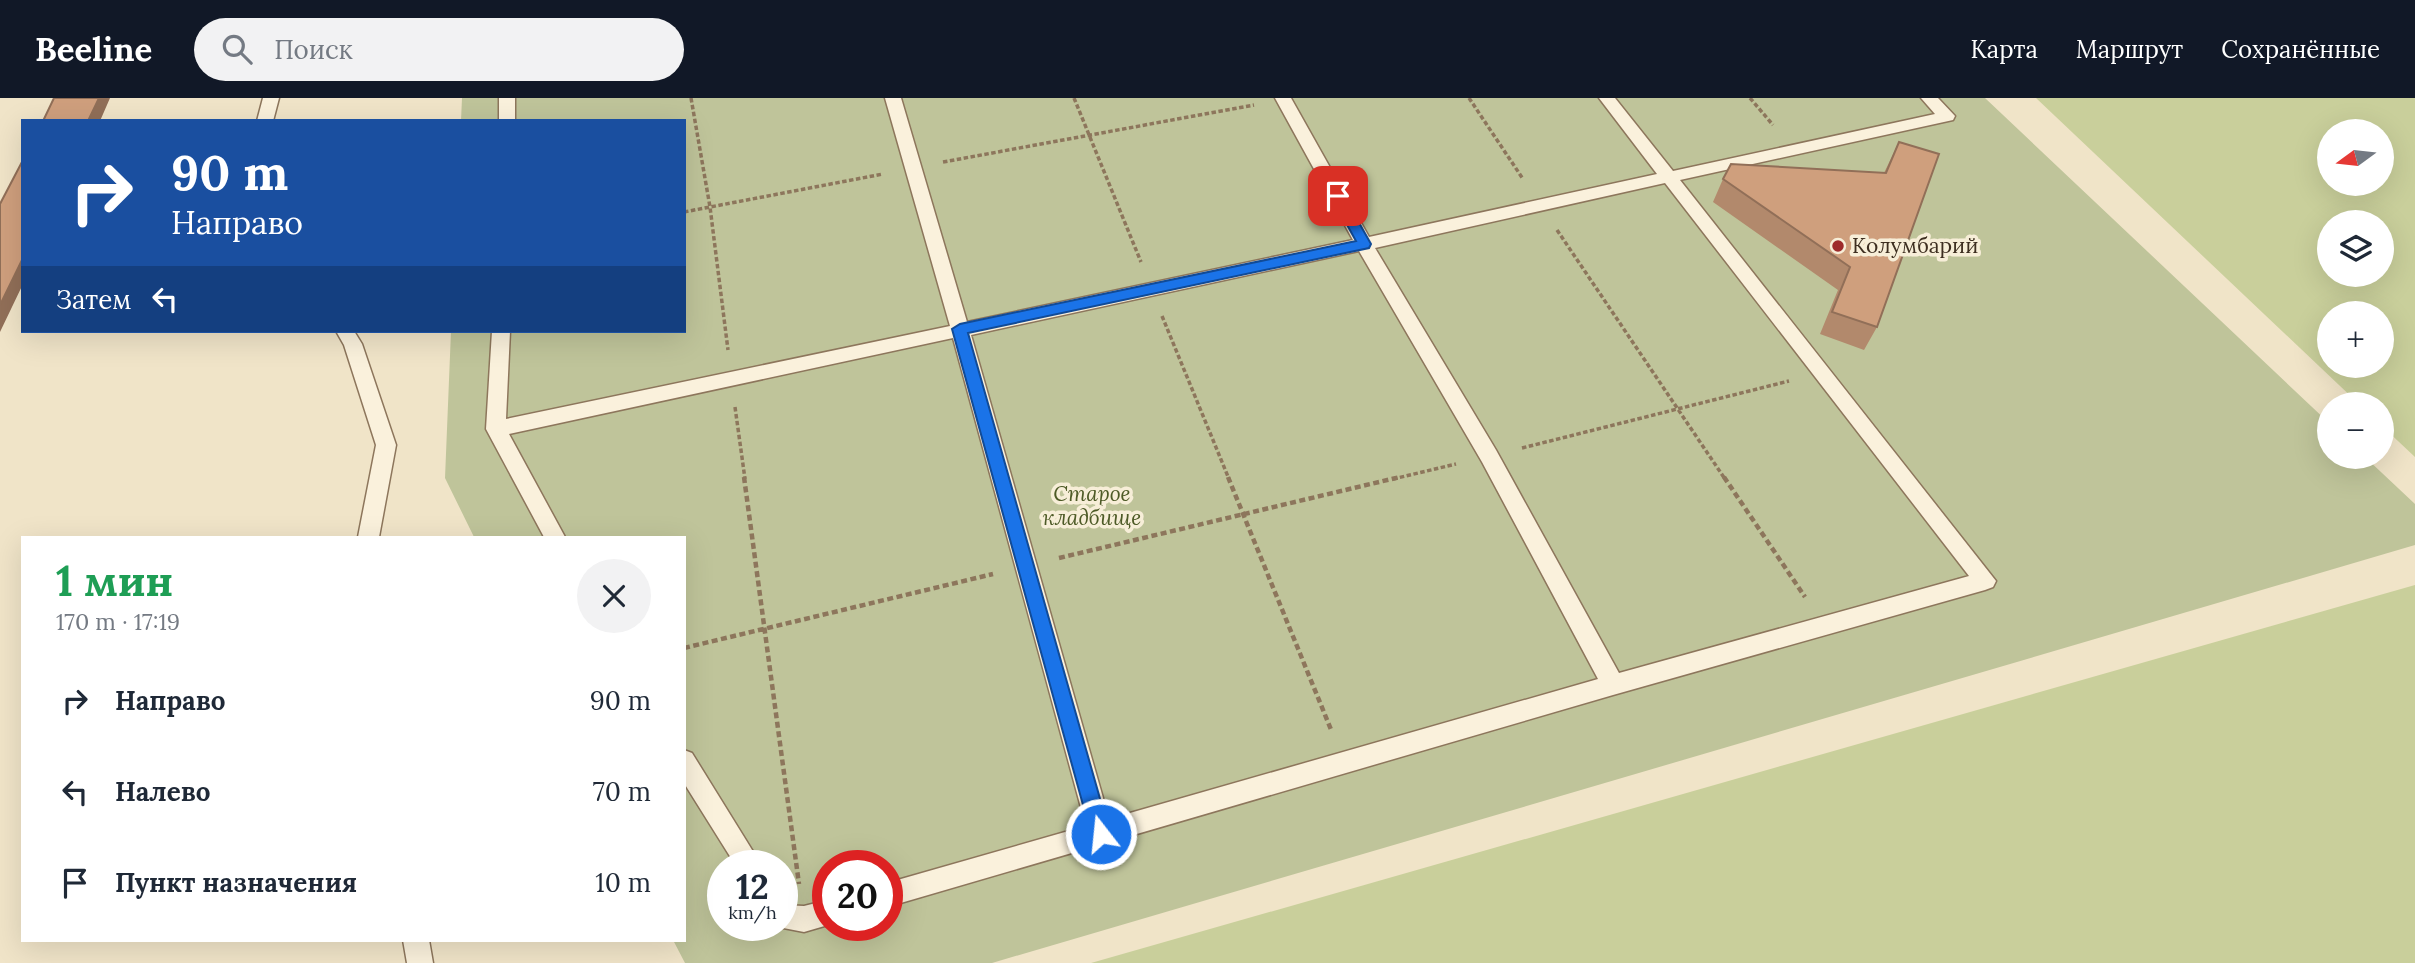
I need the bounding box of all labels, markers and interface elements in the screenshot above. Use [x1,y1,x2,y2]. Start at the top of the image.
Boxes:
search box [194,18,684,81]
text: Beeline [35,28,152,70]
icon: search [218,30,256,68]
text: Поиск [274,33,353,66]
text: Карта [1970,34,2038,65]
text: Маршрут [2076,34,2183,65]
text: Сохранённые [2221,34,2380,65]
north arrow [2317,119,2394,196]
map controls [2317,119,2394,469]
text: 90 m [171,141,288,203]
icon: right [56,147,147,238]
pin [1308,166,1368,226]
icon: arrive [1319,177,1357,215]
text: Направо [171,202,303,243]
button: layers [2317,210,2394,287]
place label: Колумбарий [1852,232,1978,259]
marker: Колумбарий [1830,238,1846,254]
icon: left [146,280,184,318]
text: Затем [56,283,132,316]
button: + [2317,301,2394,378]
button: − [2317,392,2394,469]
park label: Старое кладбище [1043,480,1141,531]
text: 1 мин [56,554,173,608]
button: close [577,559,651,633]
text: 170 m · 17:19 [56,607,180,636]
icon: right [56,682,94,720]
text: Направо [115,684,226,717]
text: 90 m [590,684,651,717]
icon: left [56,773,94,811]
text: Налево [115,775,211,808]
text: 70 m [593,775,651,808]
position arrow [1064,797,1138,871]
speed limit sign: 20 [812,850,903,941]
icon: arrive [56,864,94,902]
text: 12 [736,864,769,909]
text: Пункт назначения [115,866,357,899]
text: 10 m [595,866,651,899]
text: km/h [728,901,777,924]

